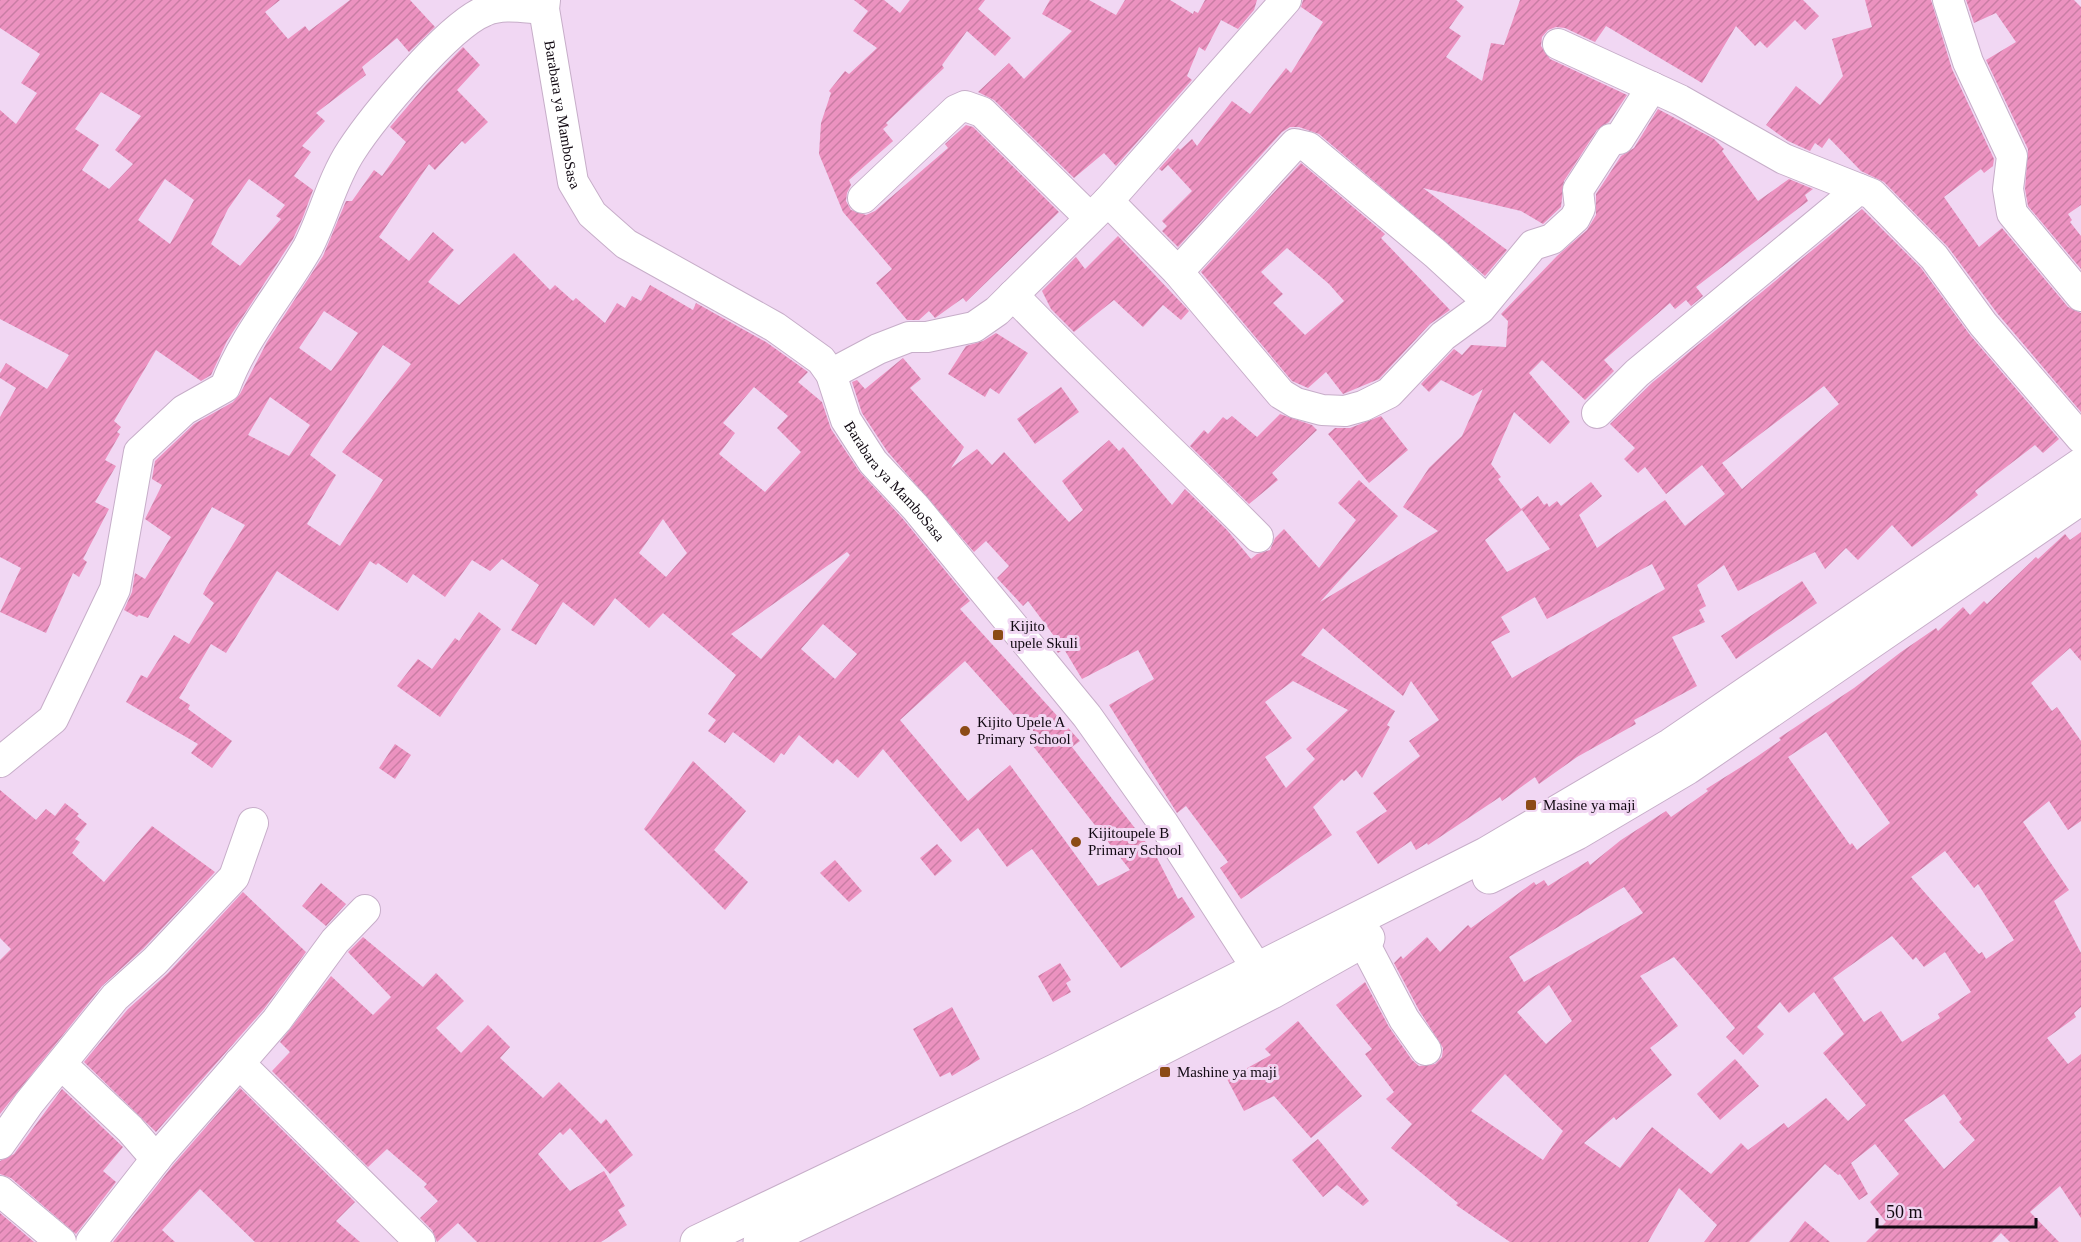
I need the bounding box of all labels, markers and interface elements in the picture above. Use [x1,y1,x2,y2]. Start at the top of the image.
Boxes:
street label: Barabara ya MamboSasa [541,39,583,192]
street label: Barabara ya MamboSasa [841,418,948,545]
place label: Kijito upele Skuli [1010,618,1078,651]
marker: Kijito upele Skuli [991,628,1005,642]
place label: Kijito Upele A Primary School [977,714,1071,747]
marker: Kijito Upele A Primary School [958,724,972,738]
place label: Masine ya maji [1543,797,1635,813]
marker: Masine ya maji [1524,798,1538,812]
place label: Kijitoupele B Primary School [1088,825,1182,858]
marker: Kijitoupele B Primary School [1069,835,1083,849]
place label: Mashine ya maji [1177,1064,1277,1080]
marker: Mashine ya maji [1158,1065,1172,1079]
scale bar [1877,1191,2036,1229]
text: 50 m [1886,1202,1923,1222]

